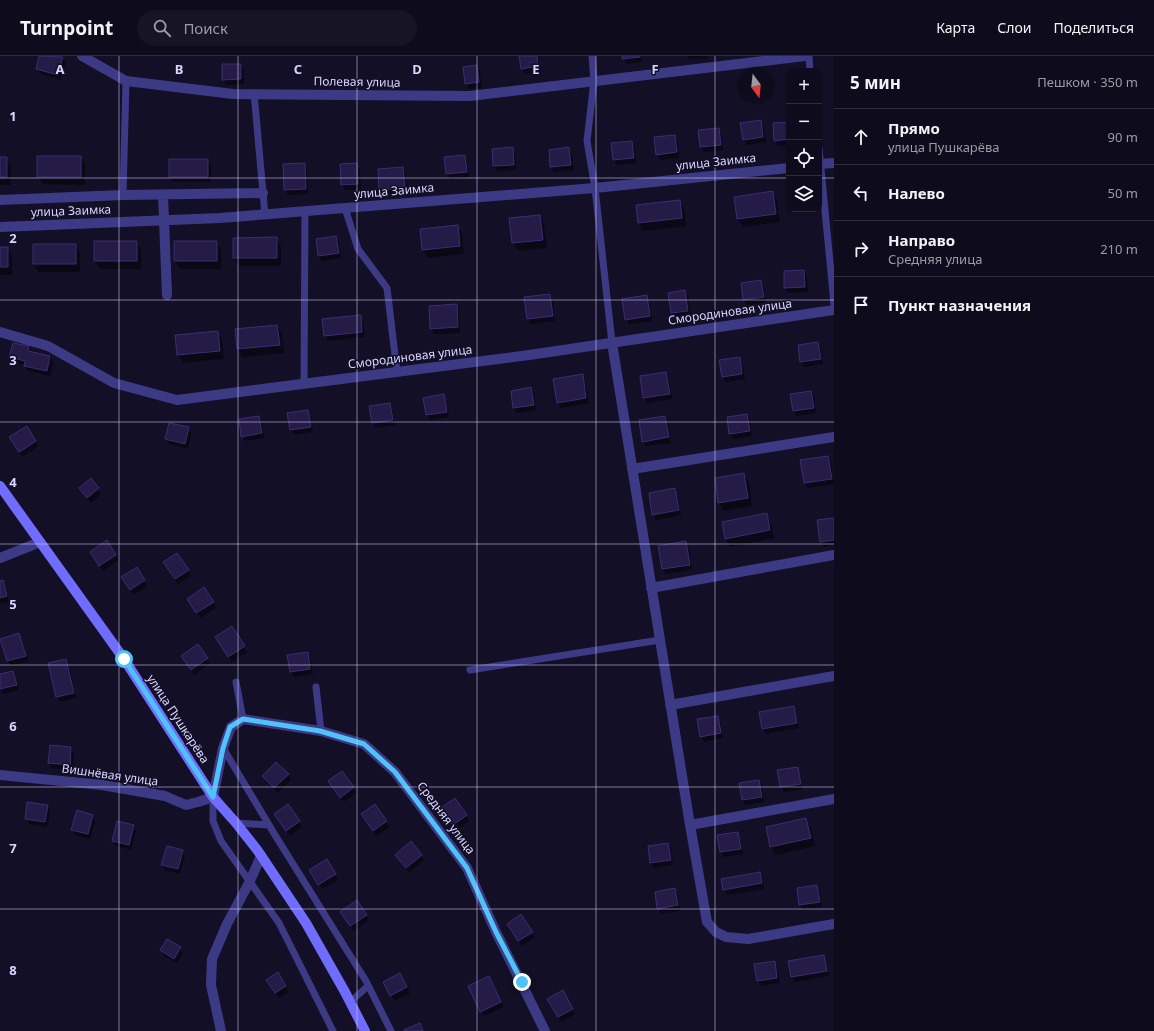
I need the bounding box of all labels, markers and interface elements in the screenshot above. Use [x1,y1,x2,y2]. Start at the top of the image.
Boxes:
search box [137,10,417,46]
text: Turnpoint [20,15,113,41]
icon: search [151,17,173,39]
text: Поиск [183,18,228,38]
text: Карта [936,18,975,37]
text: Слои [997,18,1031,37]
text: Поделиться [1053,18,1134,37]
text: A [56,60,65,78]
text: B [175,60,183,78]
text: C [294,60,302,78]
text: D [412,60,422,78]
text: E [532,60,540,78]
text: F [651,60,659,78]
north arrow [738,68,774,104]
map controls [786,68,822,212]
button: + [786,68,822,104]
text: 5 мин [850,71,901,94]
street label: Полевая улица [313,72,401,91]
text: Пешком · 350 m [1037,73,1138,91]
button: − [786,104,822,140]
text: 1 [9,107,17,125]
text: Прямо [888,118,940,138]
icon: ahead [850,126,872,148]
text: 90 m [1108,128,1138,146]
text: улица Пушкарёва [888,138,1000,156]
button: locate [786,140,822,176]
street label: улица Заимка [675,149,757,174]
button: layers [786,176,822,212]
street label: улица Заимка [353,179,435,202]
icon: left [850,182,872,204]
text: Налево [888,183,945,203]
text: 50 m [1108,184,1138,202]
street label: улица Заимка [31,201,111,220]
text: 2 [9,229,17,247]
text: Направо [888,230,955,250]
icon: right [850,238,872,260]
text: 210 m [1100,240,1138,258]
text: Средняя улица [888,250,982,268]
street label: Смородиновая улица [667,294,793,329]
icon: arrive [850,294,872,316]
text: Пункт назначения [888,295,1031,315]
street label: Смородиновая улица [347,340,473,373]
text: 3 [9,351,17,369]
text: 4 [9,473,17,491]
text: 5 [9,595,17,613]
route start [115,650,133,668]
street label: улица Пушкарёва [143,671,214,767]
text: 6 [9,717,17,735]
street label: Вишнёвая улица [61,759,160,790]
street label: Средняя улица [413,778,479,858]
text: 7 [9,839,17,857]
text: 8 [9,961,17,979]
route end [513,973,531,991]

